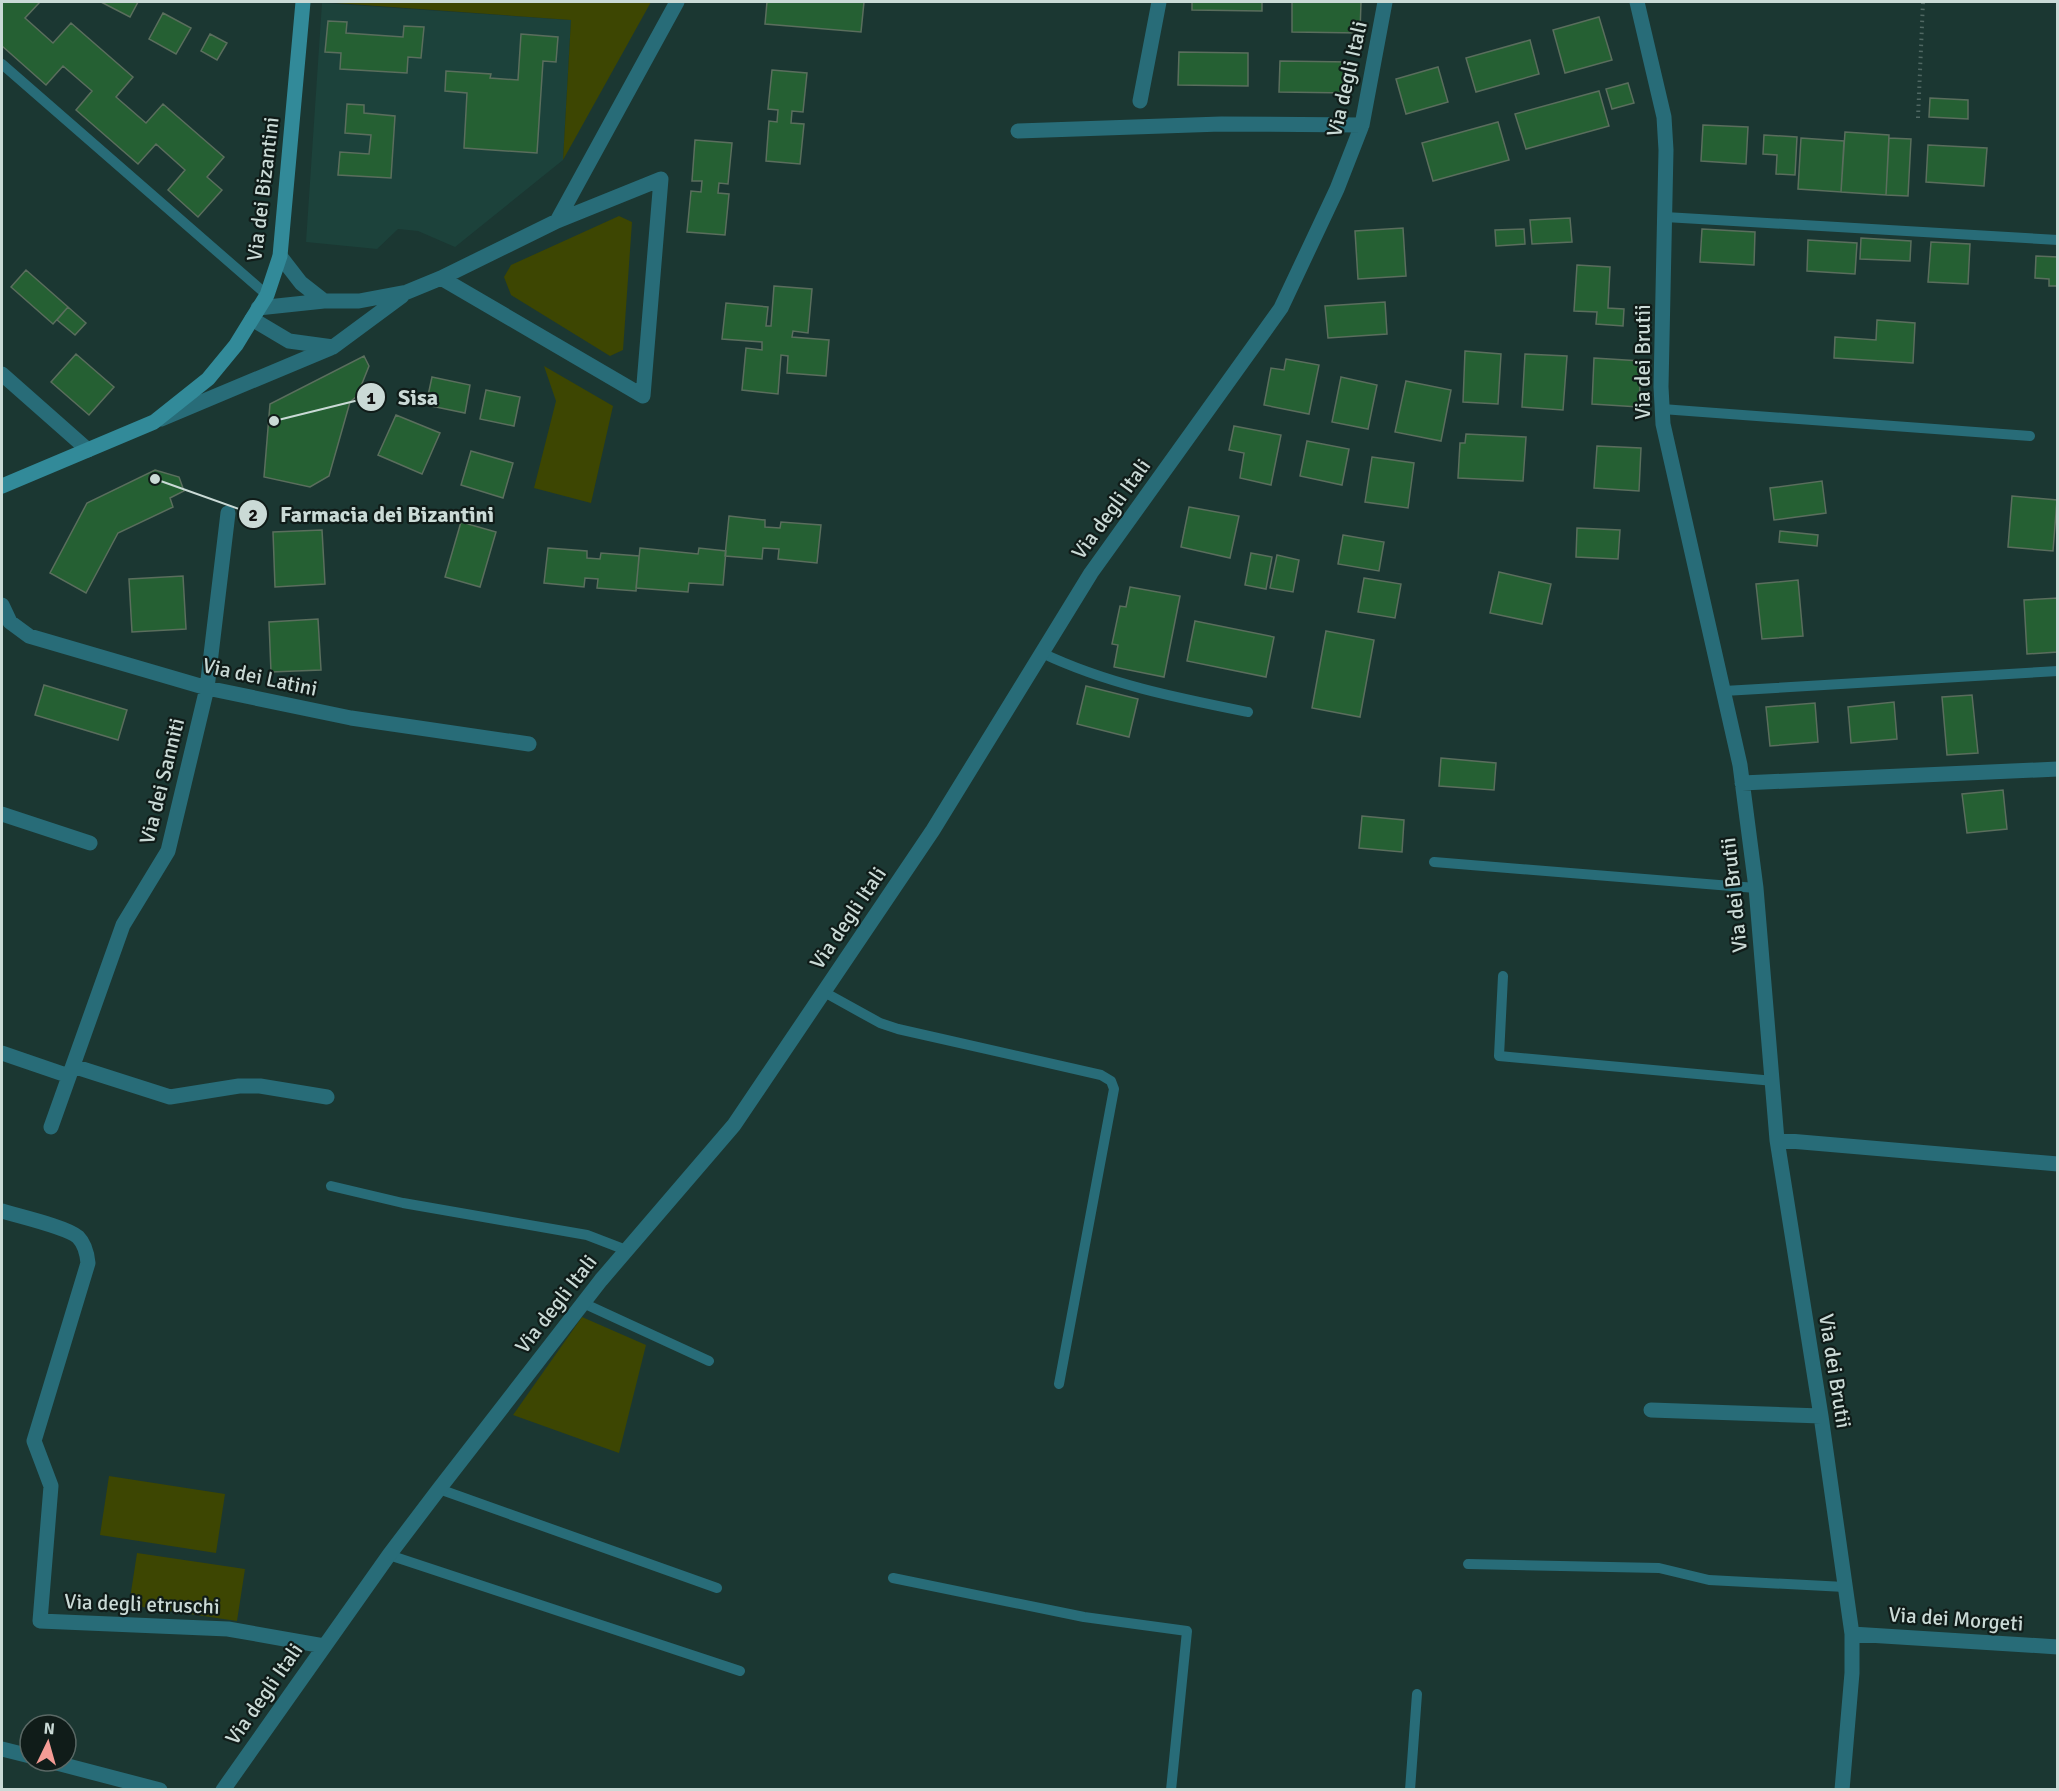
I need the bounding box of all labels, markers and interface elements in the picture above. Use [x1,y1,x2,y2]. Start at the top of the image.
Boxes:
street label: Via degli Itali [1321,19,1373,139]
street label: Via dei Bizantini [241,115,285,263]
street label: Via dei Brutii [1630,304,1656,420]
callout: Sisa [356,377,450,417]
text: Sisa [398,384,438,411]
text: 1 [366,387,376,409]
street label: Via degli Itali [1066,454,1156,564]
callout: Farmacia dei Bizantini [238,494,506,534]
text: Farmacia dei Bizantini [280,501,494,528]
text: 2 [248,504,258,526]
street label: Via dei Latini [200,652,320,702]
street label: Via dei Sanniti [134,715,190,847]
street label: Via dei Brutii [1715,836,1753,954]
street label: Via degli Itali [804,862,892,974]
street label: Via degli Itali [509,1249,603,1359]
street label: Via dei Brutii [1813,1312,1857,1430]
street label: Via degli etruschi [64,1588,220,1620]
street label: Via dei Morgeti [1888,1601,2024,1637]
street label: Via degli Itali [219,1638,309,1750]
north arrow [18,1713,78,1773]
text: N [43,1719,56,1740]

